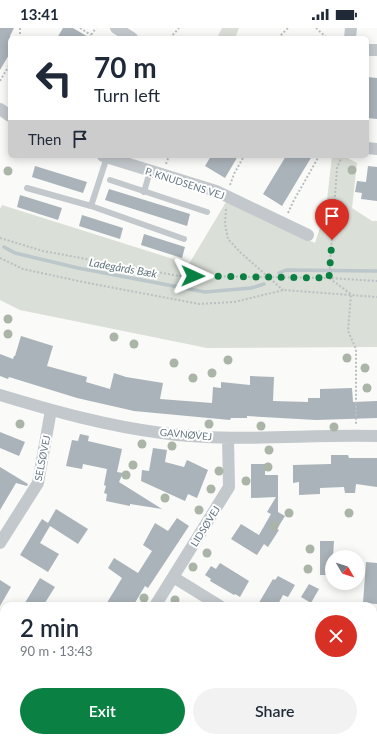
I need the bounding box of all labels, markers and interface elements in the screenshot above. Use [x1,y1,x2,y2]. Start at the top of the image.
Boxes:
text: 13:41 [20,5,59,23]
text: 70 m [94,50,157,84]
icon: left [28,52,80,104]
text: Turn left [94,84,160,106]
icon: arrive [69,128,91,150]
text: Then [28,130,61,148]
street label: P. KNUDSENS VEJ [144,165,226,201]
pin [315,199,349,240]
icon: arrive [321,205,343,227]
water label: Ladegårds Bæk [88,255,159,280]
position arrow [172,255,214,297]
street label: GAVNØVEJ [159,426,213,442]
street label: SELSØVEJ [32,434,52,482]
street label: LIDSØVEJ [188,504,222,548]
north arrow [325,550,365,590]
map controls [325,550,365,590]
text: 2 min [20,613,79,642]
button: close [315,615,357,657]
text: 90 m · 13:43 [20,643,93,659]
button: Exit [20,688,185,734]
button: Share [193,688,357,734]

